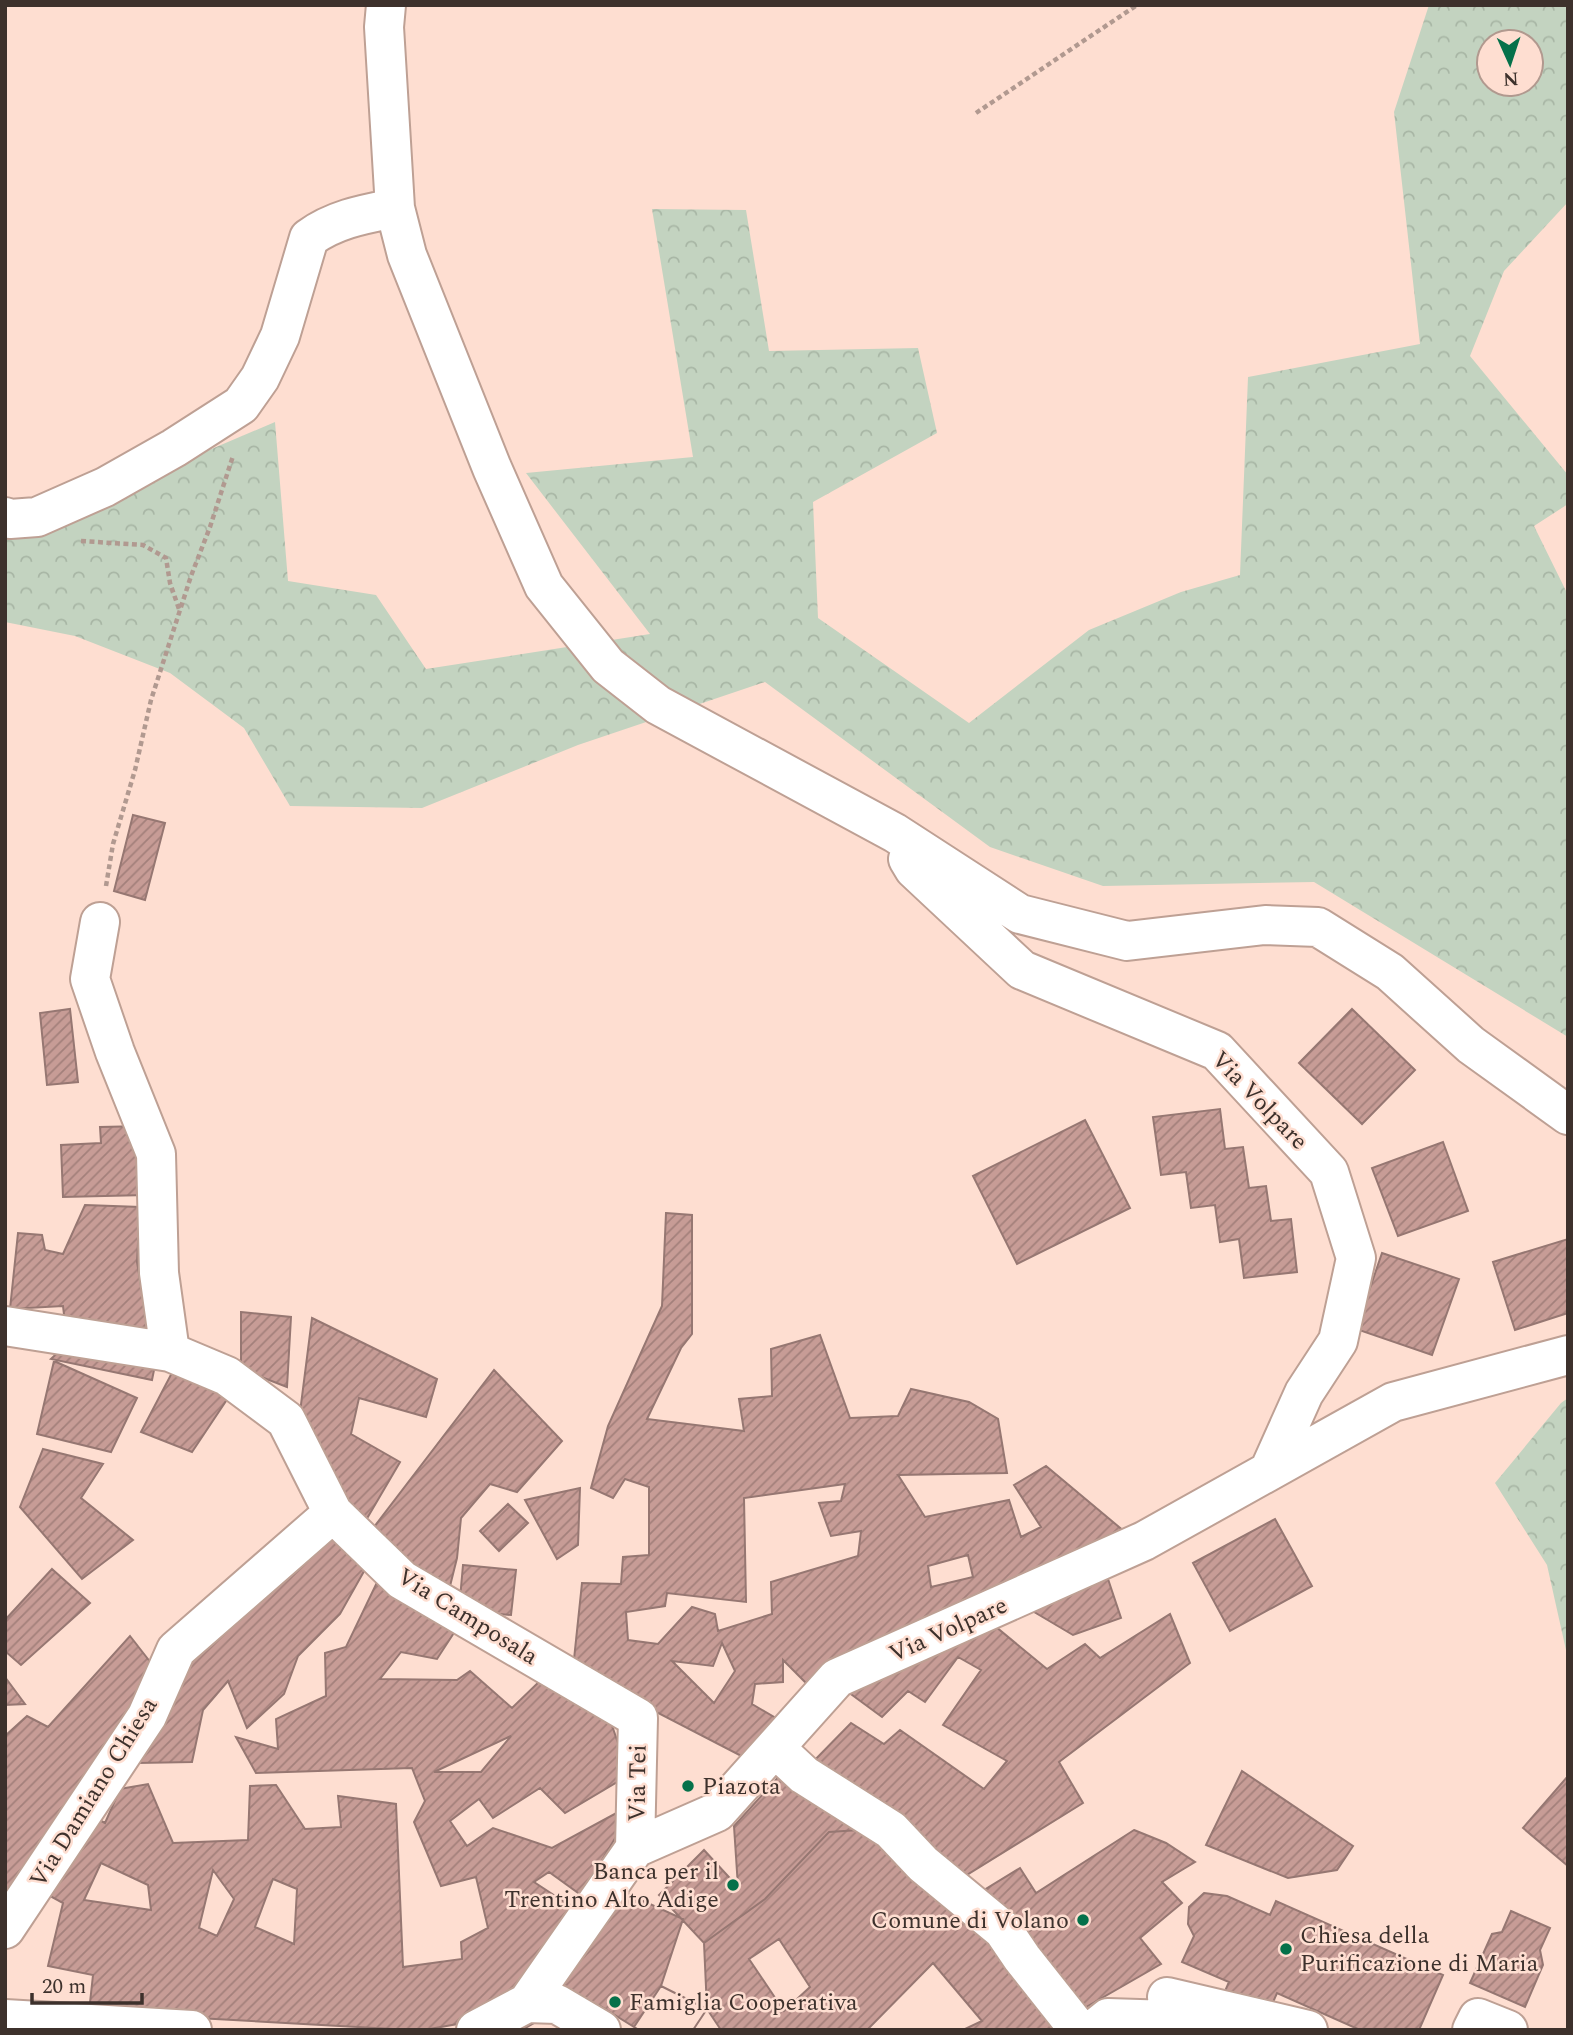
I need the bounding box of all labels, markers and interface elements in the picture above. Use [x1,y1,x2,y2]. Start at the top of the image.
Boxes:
north arrow [1475,28,1545,98]
text: N [1502,64,1519,93]
street label: Via Volpare [1202,1043,1316,1159]
street label: Via Camposala [390,1559,545,1675]
street label: Via Volpare [883,1588,1013,1672]
street label: Via Damiano Chiesa [21,1690,167,1895]
street label: Via Tei [619,1744,657,1822]
place label: Piazota [702,1769,781,1805]
marker: Piazota [680,1778,696,1794]
place label: Banca per il Trentino Alto Adige [504,1854,719,1918]
marker: Banca per il Trentino Alto Adige [725,1877,741,1893]
place label: Comune di Volano [871,1903,1069,1939]
marker: Comune di Volano [1075,1912,1091,1928]
place label: Chiesa della Purificazione di Maria [1300,1918,1539,1982]
marker: Chiesa della Purificazione di Maria [1278,1941,1294,1957]
scale bar [32,1962,142,2006]
text: 20 m [42,1971,86,2003]
place label: Famiglia Cooperativa [629,1985,858,2021]
marker: Famiglia Cooperativa [607,1994,623,2010]

